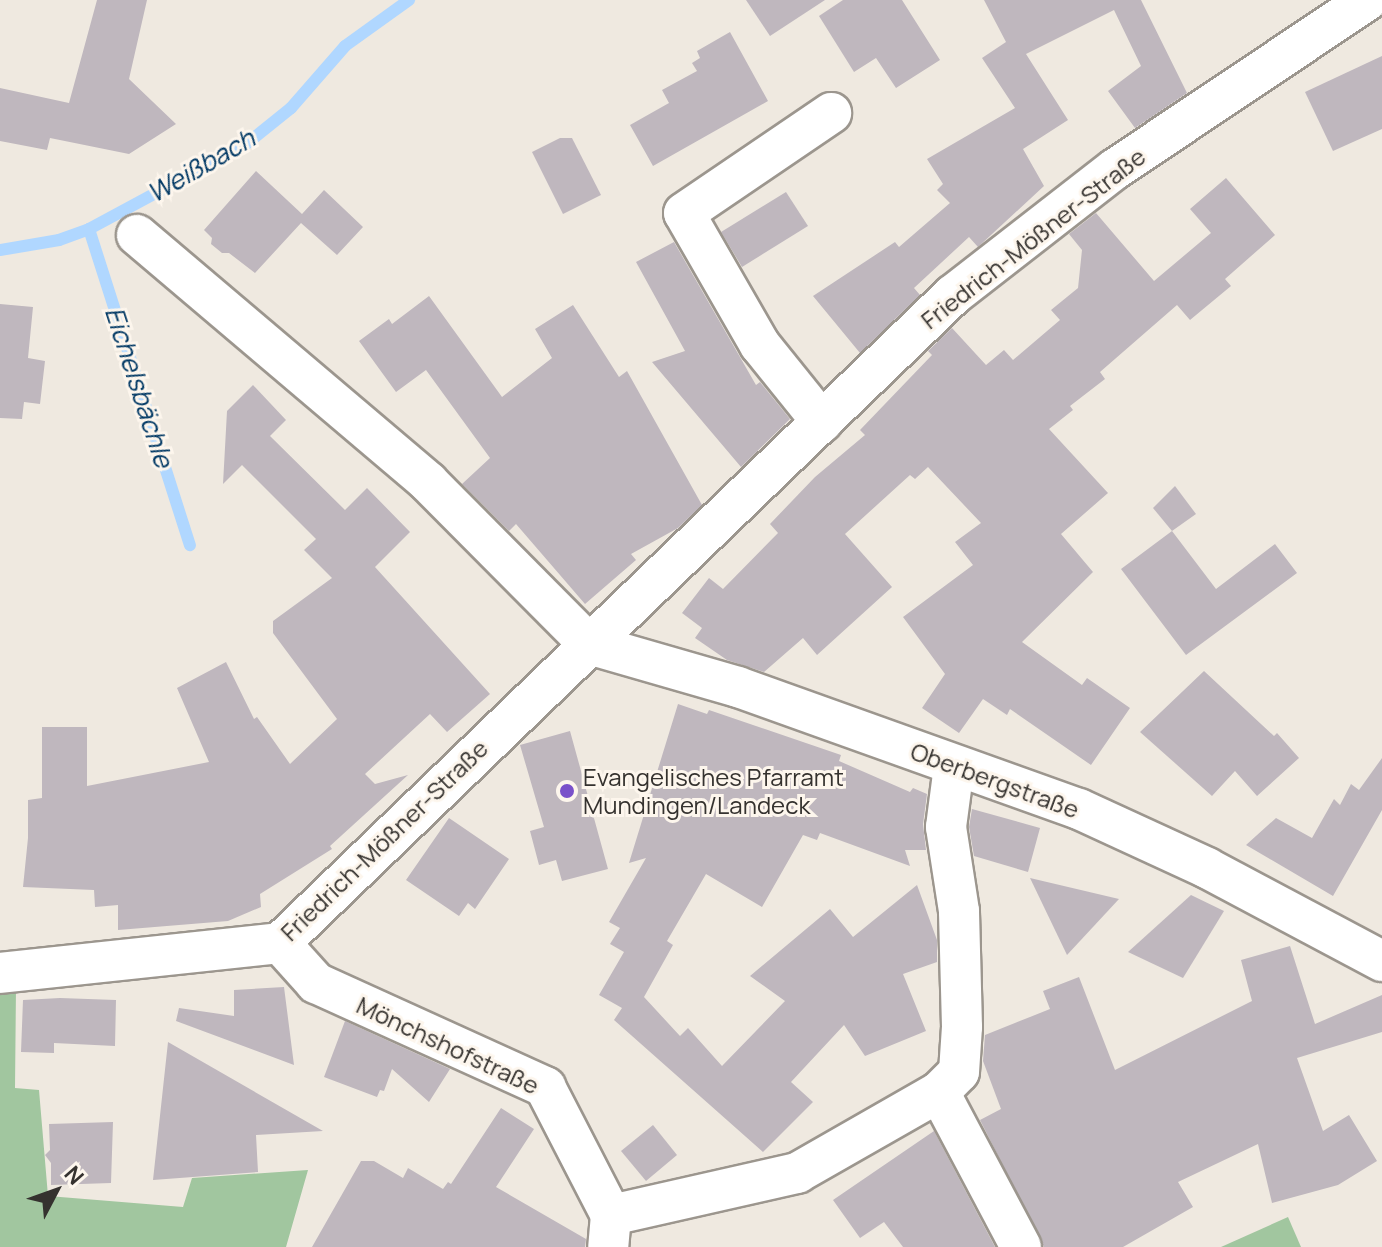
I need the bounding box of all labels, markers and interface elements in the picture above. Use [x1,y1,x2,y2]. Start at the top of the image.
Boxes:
water label: Weißbach [142,123,260,209]
street label: Friedrich-Mößner-Straße [915,142,1151,334]
water label: Eichelsbächle [98,303,180,471]
street label: Friedrich-Mößner-Straße [275,734,493,946]
street label: Oberbergstraße [907,736,1083,824]
place label: Evangelisches Pfarramt Mundingen/Landeck [583,763,844,819]
marker: Evangelisches Pfarramt Mundingen/Landeck [558,782,576,800]
street label: Mönchshofstraße [352,990,544,1100]
north arrow [16,1151,96,1231]
text: N [58,1159,91,1191]

